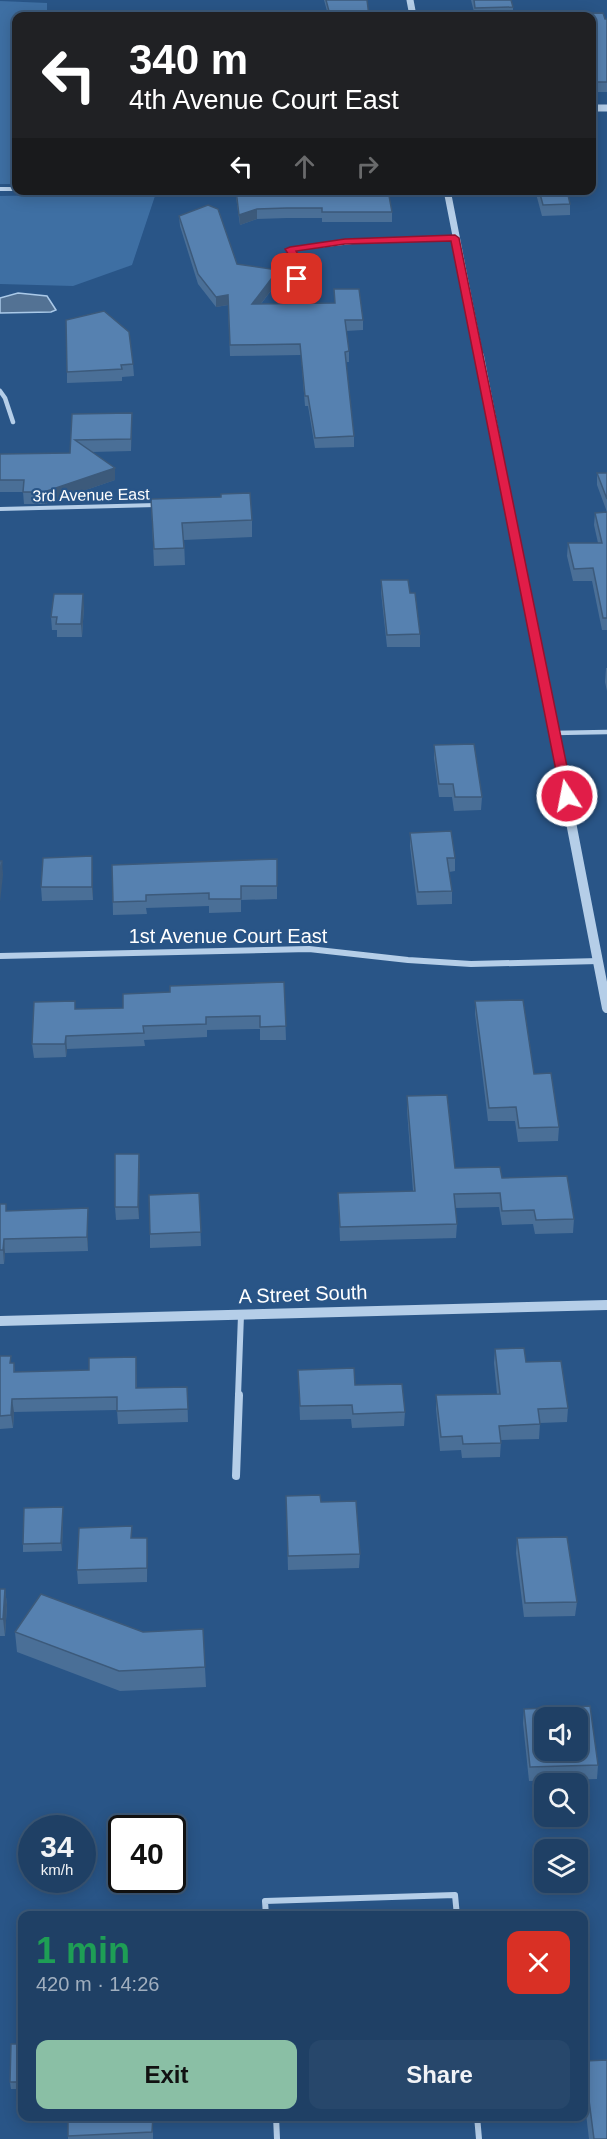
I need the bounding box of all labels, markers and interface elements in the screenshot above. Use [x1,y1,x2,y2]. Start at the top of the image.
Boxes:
icon: left [30,36,108,114]
text: 340 m [129,36,248,83]
text: 4th Avenue Court East [129,85,399,115]
icon: left [225,150,258,183]
icon: ahead [288,150,321,183]
icon: right [351,150,384,183]
pin [271,253,322,304]
icon: arrive [280,262,313,295]
street label: 3rd Avenue East [32,485,150,505]
position arrow [535,764,599,828]
street label: 1st Avenue Court East [129,925,328,947]
street label: A Street South [238,1281,368,1307]
map controls [534,1707,588,1893]
button: sound [534,1707,588,1761]
button: search [534,1773,588,1827]
speed limit sign: 40 [108,1815,186,1893]
text: 34 [40,1830,74,1863]
button: layers [534,1839,588,1893]
text: km/h [41,1861,73,1878]
text: 1 min [36,1930,130,1971]
button: close [507,1931,570,1994]
text: 420 m · 14:26 [36,1973,159,1995]
button: Exit [36,2040,297,2109]
button: Share [309,2040,570,2109]

